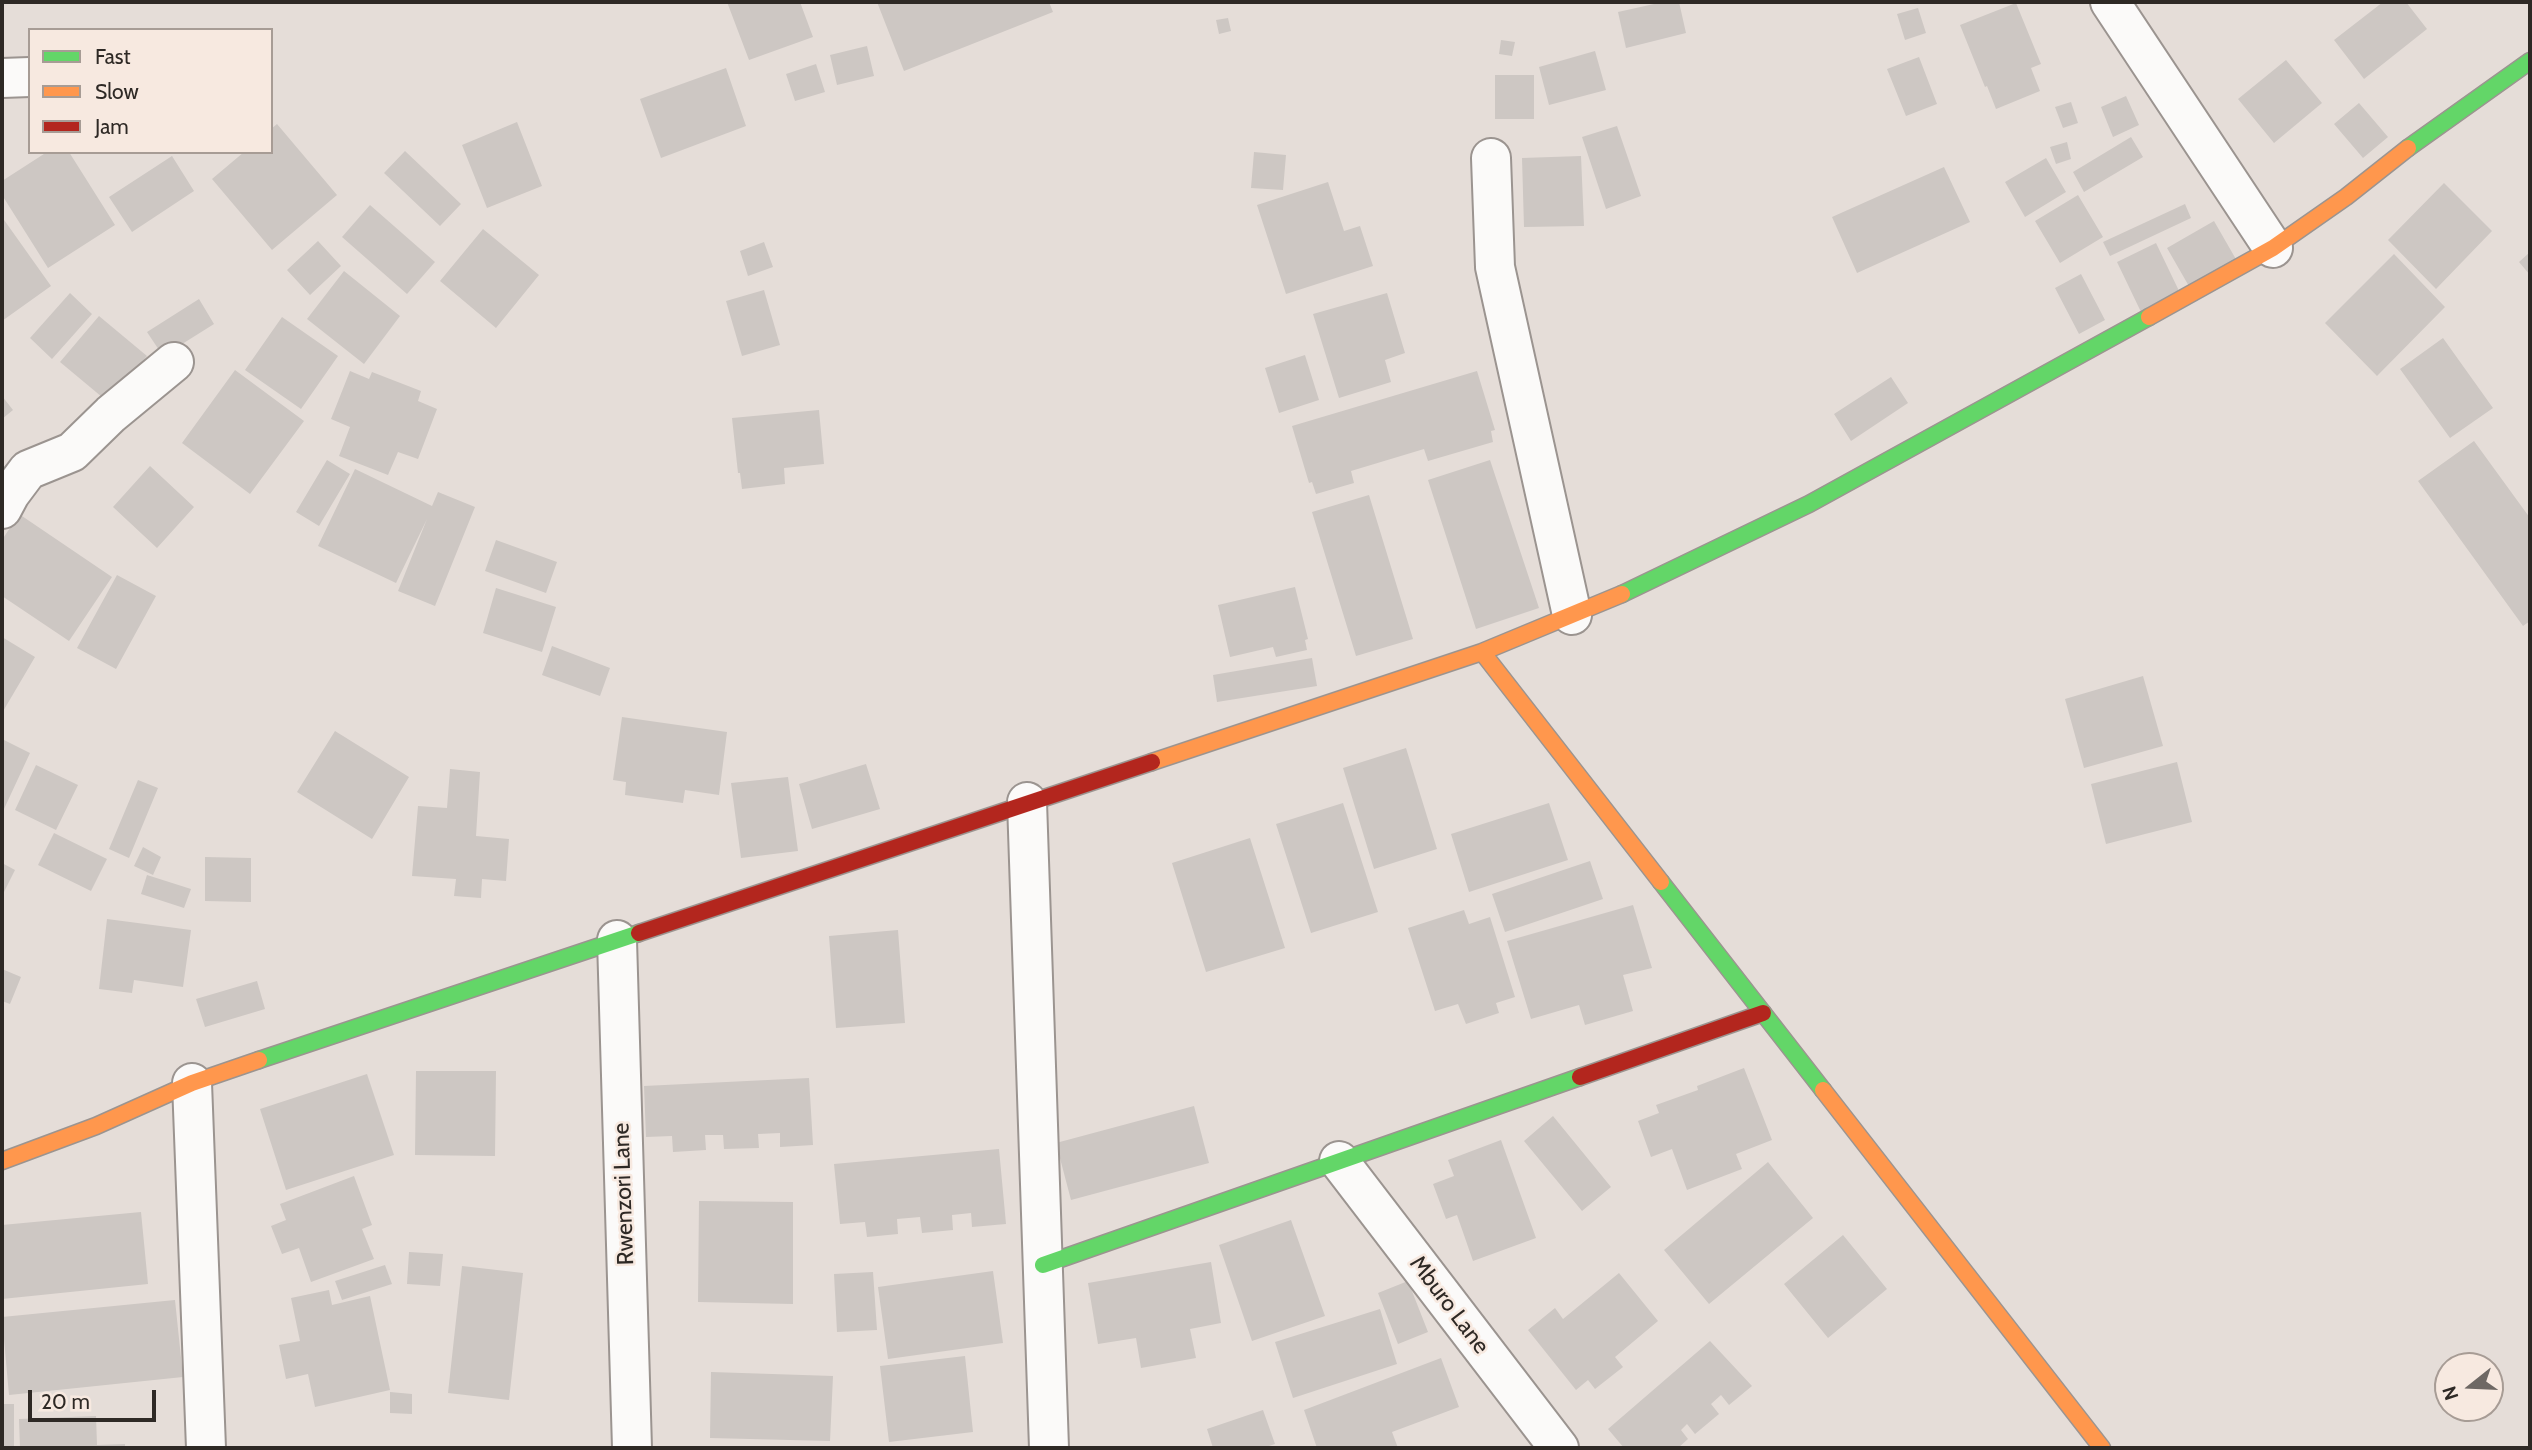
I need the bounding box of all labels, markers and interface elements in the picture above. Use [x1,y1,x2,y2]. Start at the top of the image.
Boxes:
legend [28,28,273,154]
text: Fast [95,44,131,69]
text: Slow [95,79,139,104]
text: Jam [95,114,129,139]
street label: Rwenzori Lane [608,1122,640,1266]
street label: Mburo Lane [1403,1251,1495,1359]
north arrow [2434,1352,2504,1422]
scale bar [32,1376,159,1420]
text: N [2437,1383,2463,1403]
text: 20 m [41,1389,90,1414]

